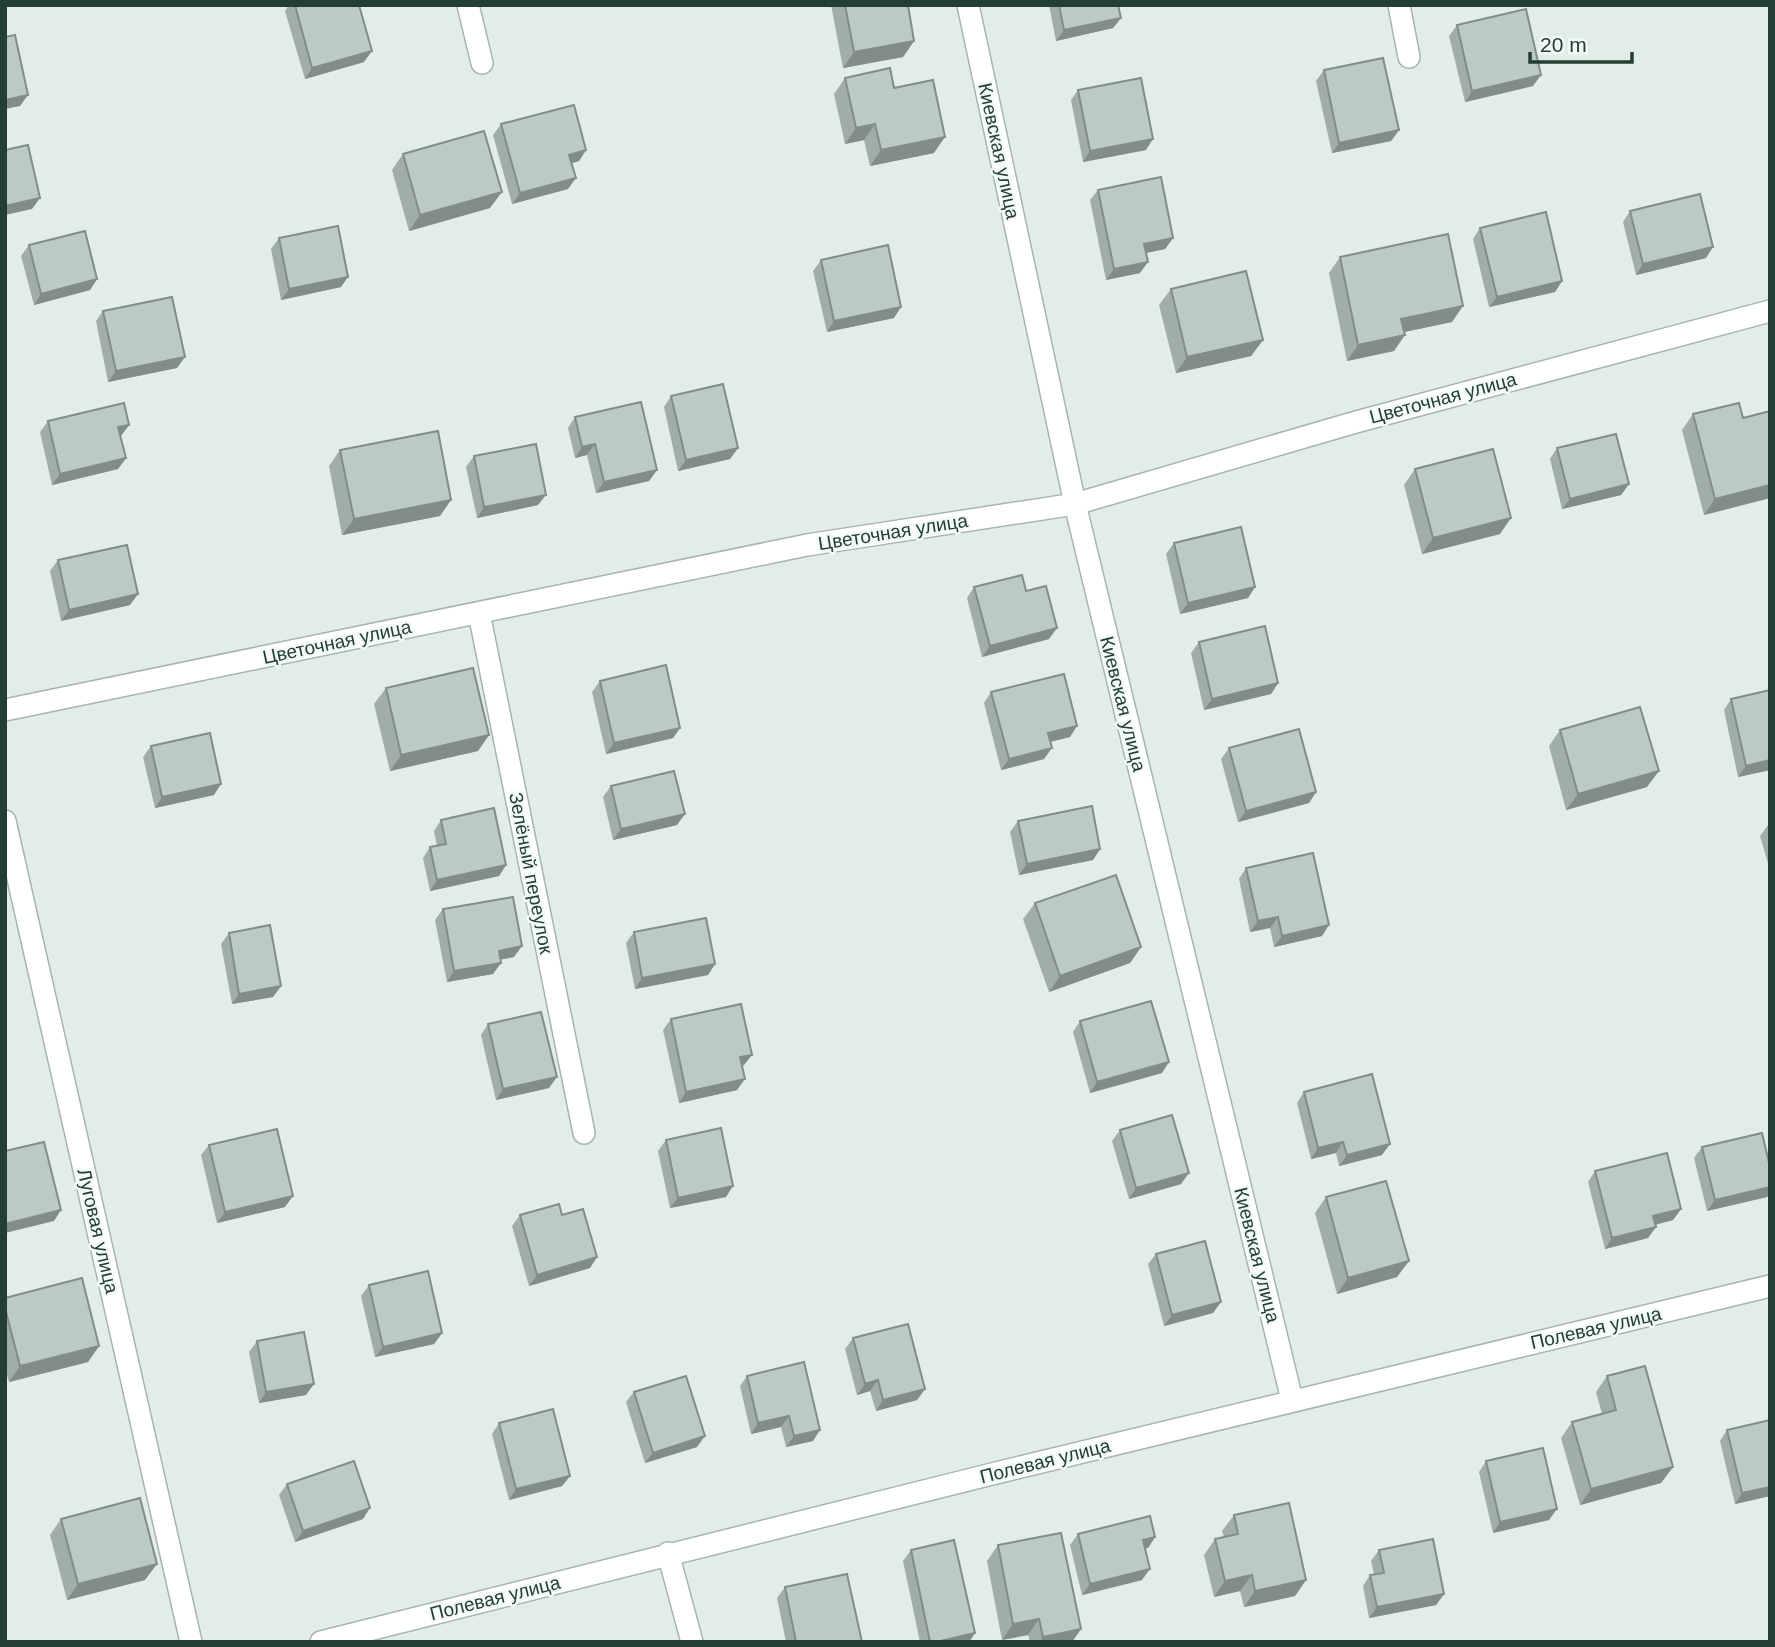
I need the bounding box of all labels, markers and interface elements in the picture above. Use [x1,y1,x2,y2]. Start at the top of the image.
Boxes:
scale bar [1530,21,1632,65]
text: 20 m [1540,33,1587,56]
street label: Киевская улица [974,81,1024,221]
street label: Цветочная улица [1367,368,1519,428]
street label: Цветочная улица [817,510,970,554]
street label: Цветочная улица [261,616,414,668]
street label: Киевская улица [1096,634,1150,774]
street label: Зелёный переулок [505,790,557,956]
street label: Луговая улица [73,1167,123,1296]
street label: Киевская улица [1230,1185,1284,1325]
street label: Полевая улица [1528,1303,1664,1353]
street label: Полевая улица [978,1435,1113,1487]
street label: Полевая улица [428,1572,563,1624]

